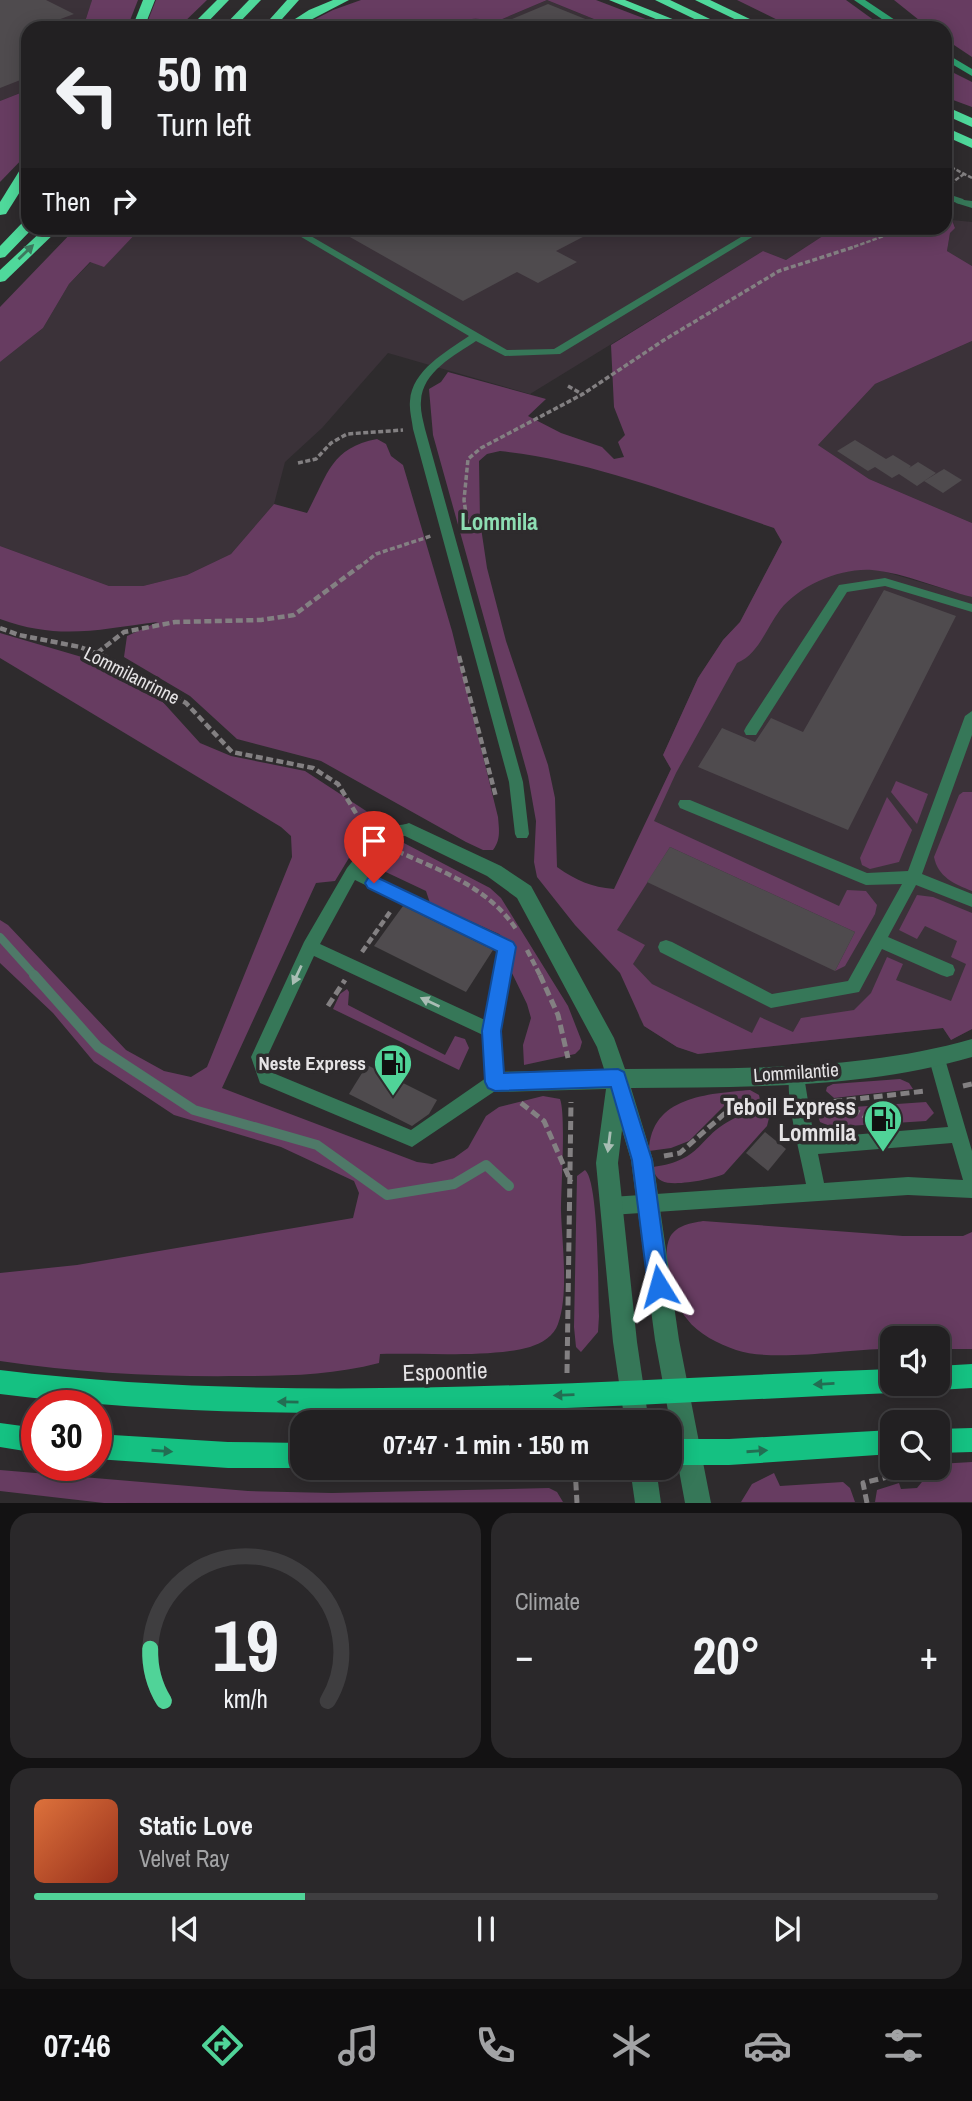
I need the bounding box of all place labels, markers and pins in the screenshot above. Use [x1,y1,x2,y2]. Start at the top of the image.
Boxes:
pin [344,811,404,883]
fuel station icon: Neste Express [372,1042,414,1097]
place label: Neste Express [259,1050,366,1076]
place label: Teboil Express Lommila [723,1091,857,1148]
fuel station icon: Teboil Express Lommila [862,1098,904,1153]

